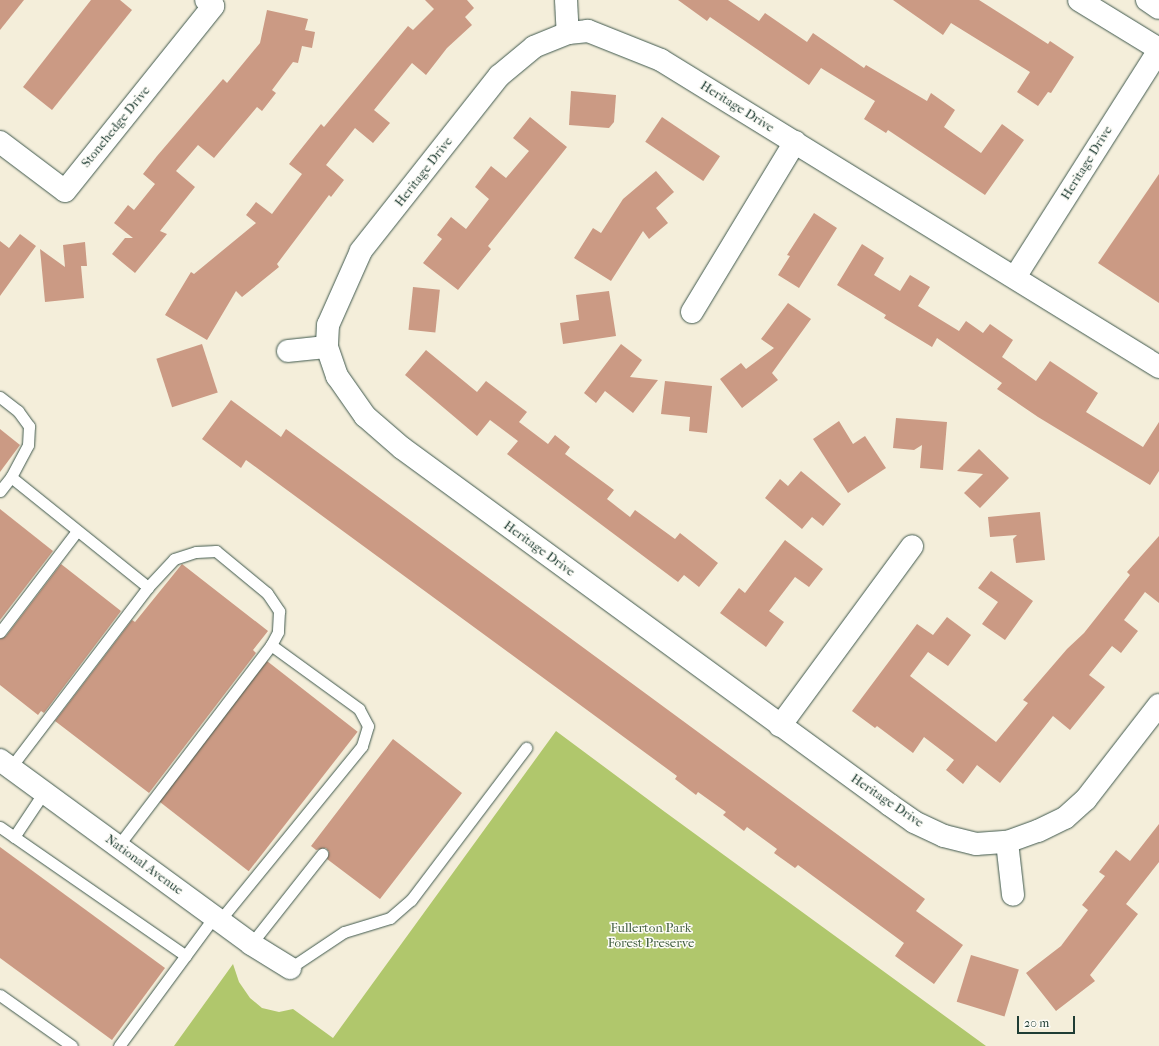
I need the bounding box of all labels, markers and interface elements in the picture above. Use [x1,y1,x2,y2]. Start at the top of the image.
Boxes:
street label: Heritage Drive [697,78,777,136]
street label: Stonehedge Drive [78,83,154,171]
street label: Heritage Drive [1058,123,1116,203]
street label: Heritage Drive [392,134,456,210]
street label: Heritage Drive [500,518,578,580]
street label: Heritage Drive [848,771,926,831]
street label: National Avenue [102,832,186,898]
park label: Fullerton Park Forest Preserve [608,921,694,952]
scale bar [1019,1008,1077,1034]
text: 20 m [1024,1016,1049,1030]

